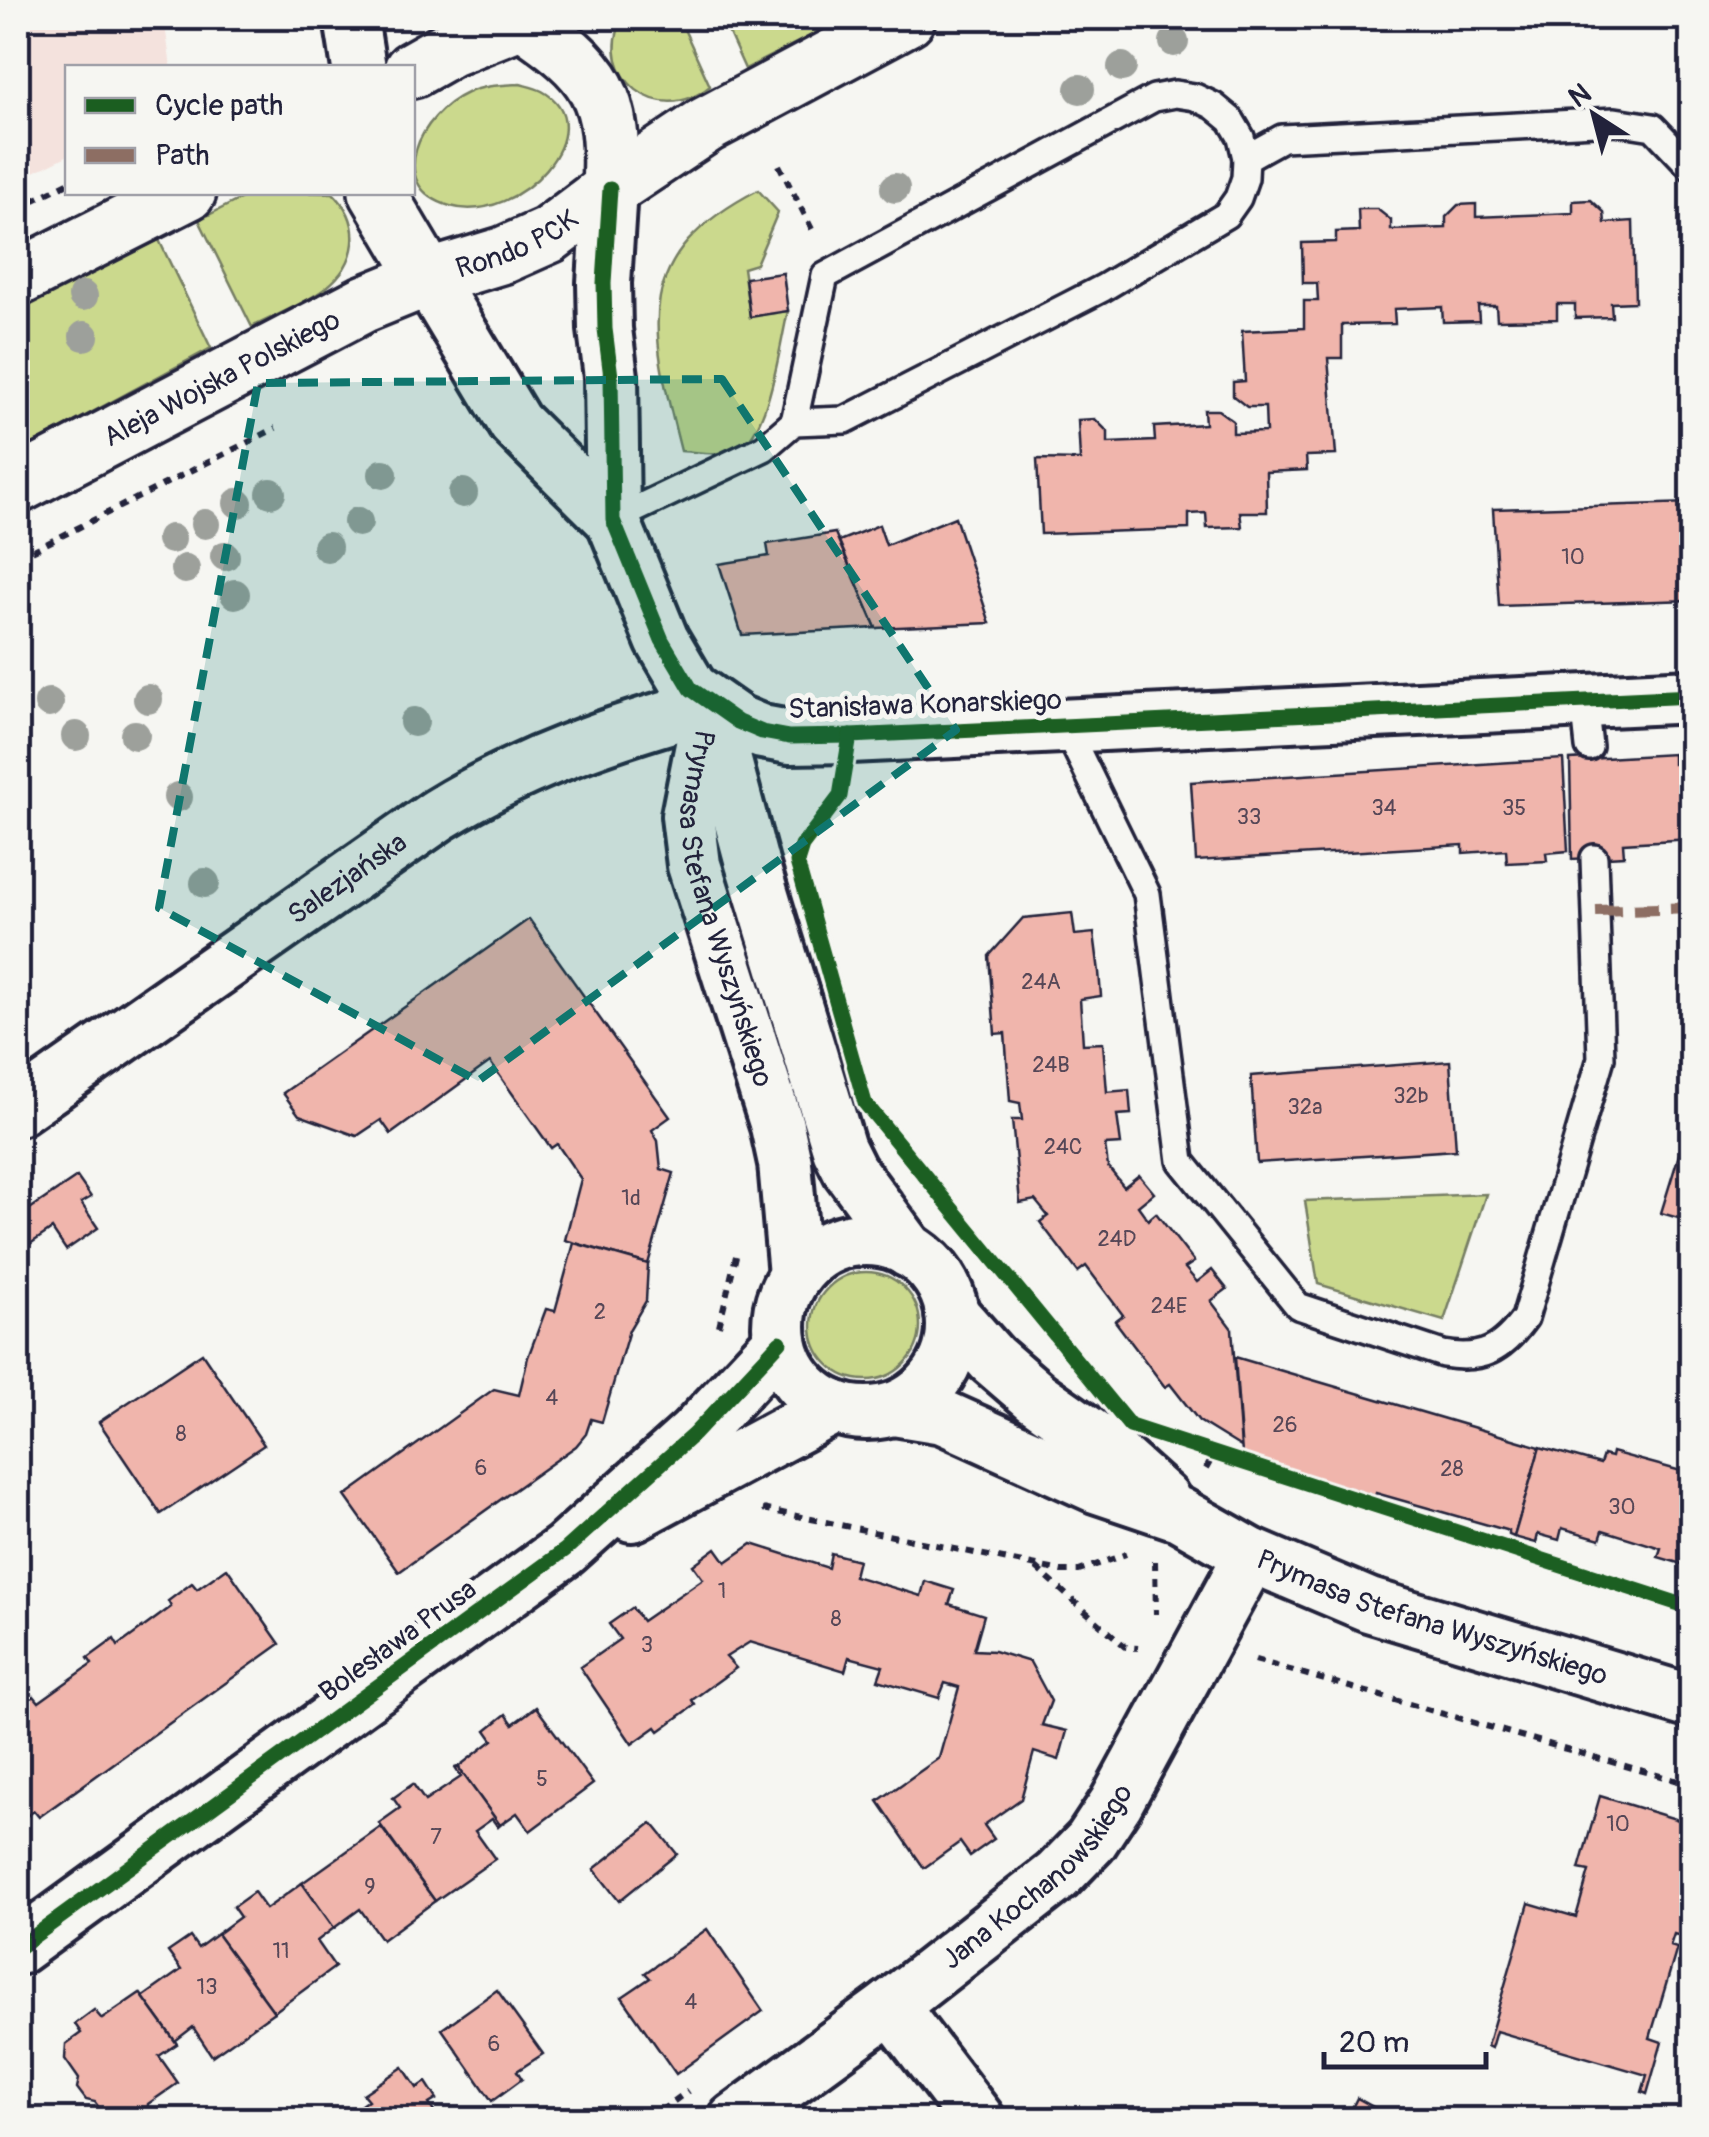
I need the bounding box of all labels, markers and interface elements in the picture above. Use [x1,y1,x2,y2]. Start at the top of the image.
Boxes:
legend [65,65,415,195]
north arrow [1544,65,1644,165]
text: N [1562,76,1598,116]
text: Cycle path [155,87,283,124]
text: Path [155,137,210,174]
street label: Rondo PCK [452,202,585,286]
street label: Aleja Wojska Polskiego [97,302,346,455]
house number: 10 [1561,543,1585,571]
street label: Stanisława Konarskiego [788,683,1062,727]
street label: Prymasa Stefana Wyszyńskiego [671,727,781,1091]
house number: 34 [1371,794,1397,822]
house number: 35 [1502,794,1526,822]
house number: 33 [1237,803,1261,831]
street label: Salezjańska [281,825,414,932]
house number: 24A [1021,968,1061,996]
house number: 24B [1032,1051,1070,1079]
house number: 32b [1393,1082,1429,1110]
house number: 32a [1288,1093,1322,1121]
house number: 24C [1044,1133,1082,1161]
house number: 1d [621,1184,641,1212]
house number: 24D [1098,1225,1136,1253]
house number: 24E [1151,1292,1187,1320]
house number: 2 [594,1298,606,1326]
house number: 4 [546,1384,559,1412]
house number: 26 [1272,1411,1298,1439]
house number: 8 [175,1420,187,1448]
house number: 6 [475,1454,487,1482]
house number: 28 [1440,1455,1464,1483]
house number: 30 [1608,1493,1636,1521]
street label: Prymasa Stefana Wyszyńskiego [1251,1542,1612,1693]
street label: Bolesława Prusa [312,1572,484,1710]
house number: 1 [718,1577,726,1605]
house number: 8 [830,1605,842,1633]
house number: 3 [641,1631,653,1659]
house number: 5 [536,1765,548,1793]
street label: Jana Kochanowskiego [935,1778,1140,1977]
house number: 10 [1606,1810,1630,1838]
house number: 7 [430,1823,442,1851]
house number: 9 [364,1873,376,1901]
house number: 11 [272,1937,290,1965]
house number: 13 [197,1973,217,2001]
house number: 4 [685,1988,698,2016]
scale bar [1324,2007,1486,2069]
text: 20 m [1339,2024,1409,2061]
house number: 6 [488,2030,500,2058]

